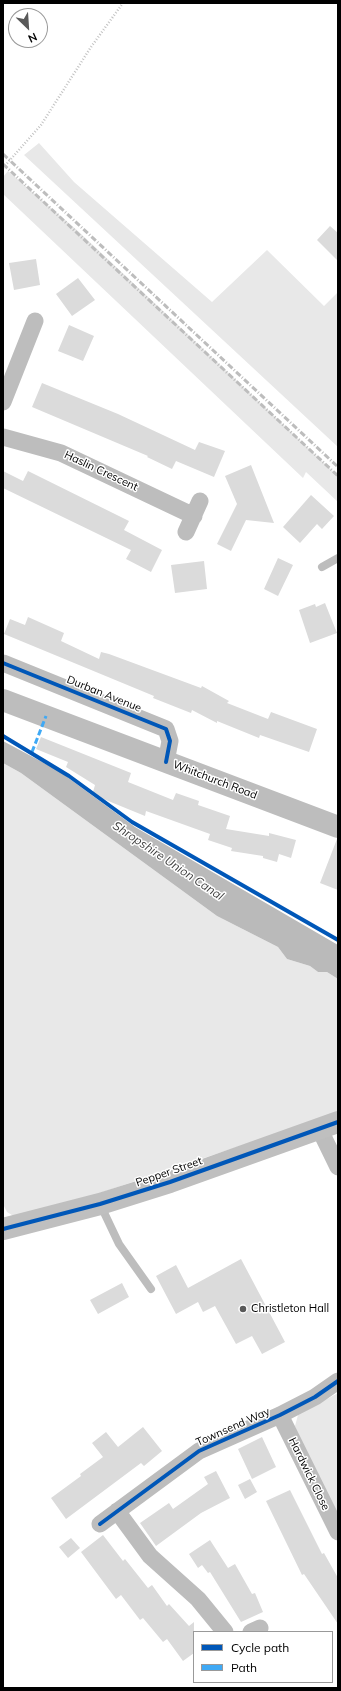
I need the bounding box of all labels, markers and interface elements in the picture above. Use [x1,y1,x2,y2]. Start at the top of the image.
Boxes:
north arrow [8,8,48,48]
text: N [26,30,39,46]
street label: Haslin Crescent [62,448,140,494]
street label: Durban Avenue [65,673,143,715]
street label: Whitchurch Road [171,758,259,802]
water label: Shropshire Union Canal [110,819,226,903]
street label: Pepper Street [134,1154,204,1190]
place label: Christleton Hall [251,1302,329,1316]
marker: Christleton Hall [238,1304,248,1314]
street label: Townsend Way [194,1405,272,1449]
street label: Hardwick Close [286,1435,332,1513]
legend [193,1631,333,1683]
text: Cycle path [231,1640,289,1655]
text: Path [231,1660,257,1675]

